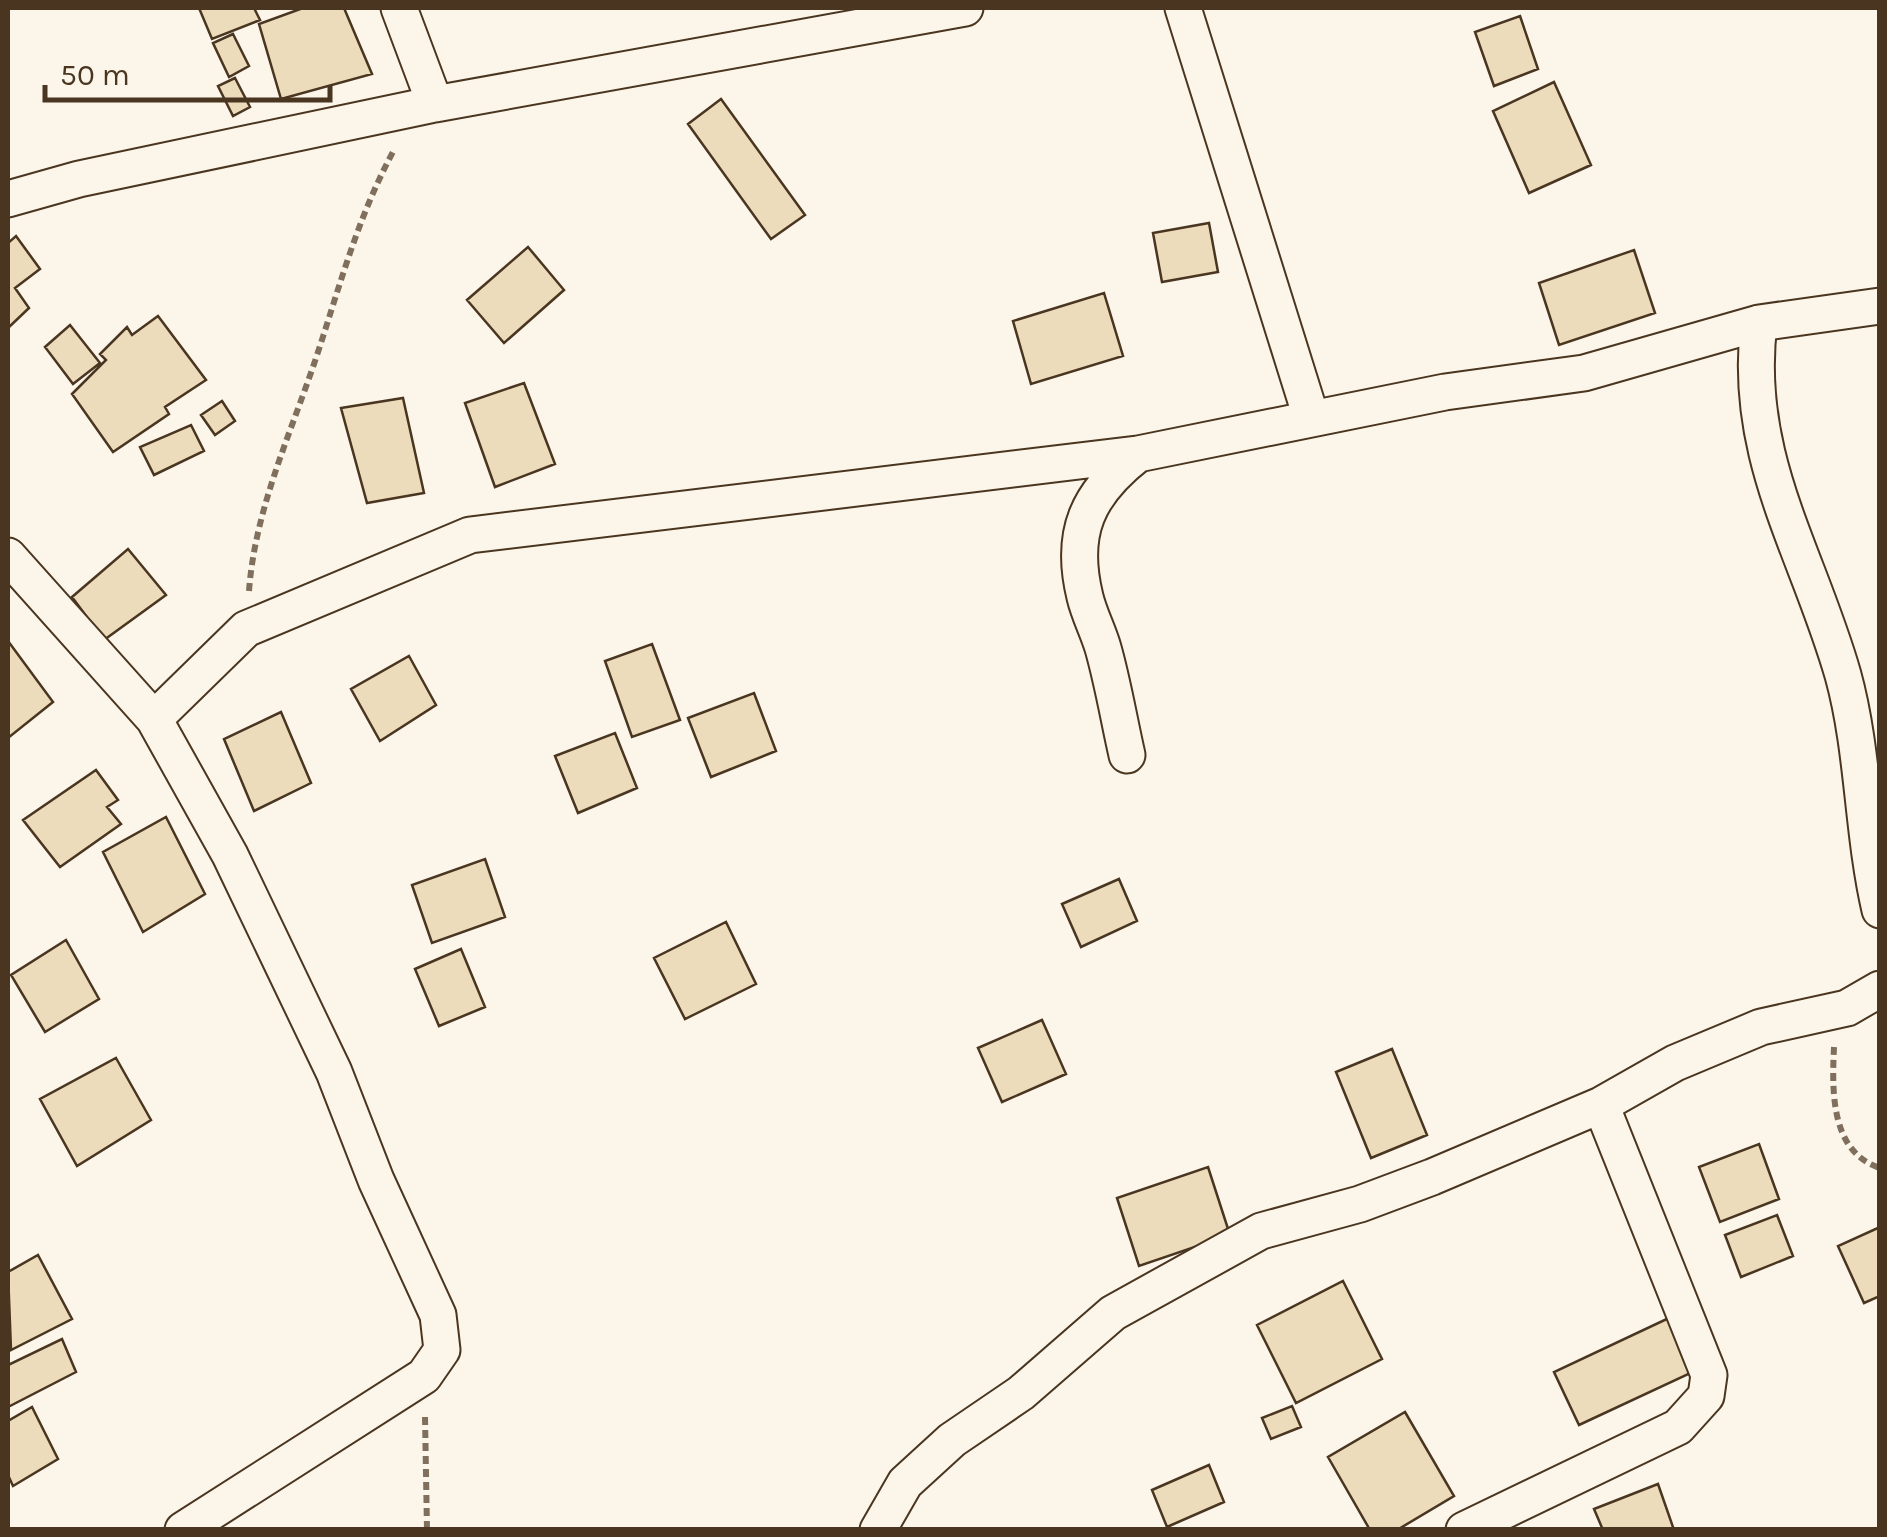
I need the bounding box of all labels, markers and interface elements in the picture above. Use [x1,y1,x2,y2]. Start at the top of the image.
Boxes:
scale bar [45,40,330,102]
text: 50 m [60,57,130,93]

